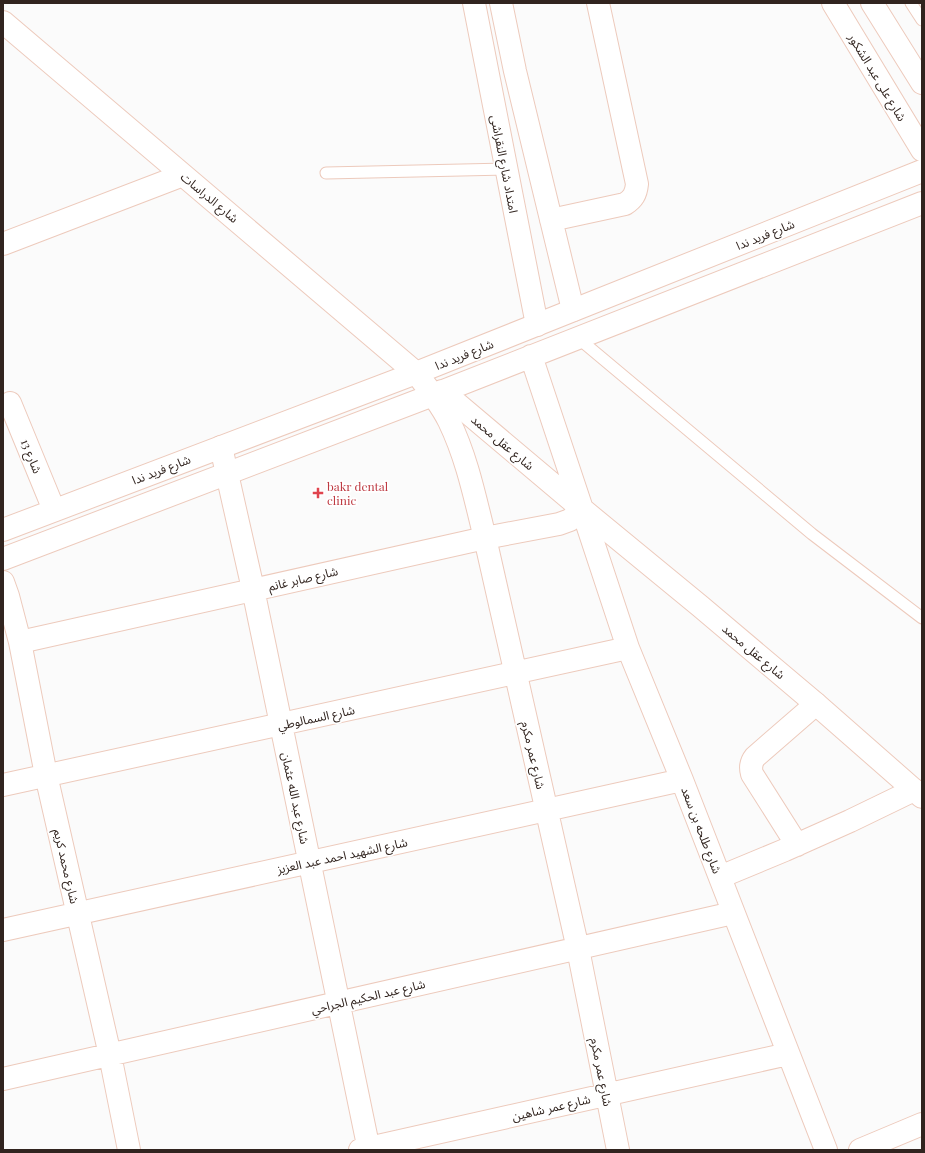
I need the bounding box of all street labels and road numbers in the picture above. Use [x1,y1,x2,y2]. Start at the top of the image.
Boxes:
street label: شارع على عبد الشكور [843,29,911,125]
street label: امتداد شارع النقراشى [486,114,522,215]
street label: شارع الدراسات [177,168,242,227]
street label: شارع فريد ندا [733,215,797,255]
street label: شارع فريد ندا [432,335,496,375]
street label: شارع عقل محمد [467,411,538,475]
street label: شارع 13 [16,436,46,476]
street label: شارع فريد ندا [129,451,193,489]
street label: شارع صابر غانم [267,562,340,596]
street label: شارع عقل محمد [718,620,789,684]
street label: شارع السمالوطي [276,701,357,736]
street label: شارع عمر مكرم [516,719,550,791]
street label: شارع عبد الله عثمان [277,751,314,846]
street label: شارع طلحه بن سعد [676,784,726,876]
street label: شارع محمد كريم [49,827,83,905]
street label: شارع الشهيد احمد عبد العزيز [274,833,409,879]
street label: شارع عبد الحكيم الجراحي [309,975,427,1020]
street label: شارع عمر مكرم [586,1036,616,1108]
street label: شارع عمر شاهين [510,1090,592,1126]

